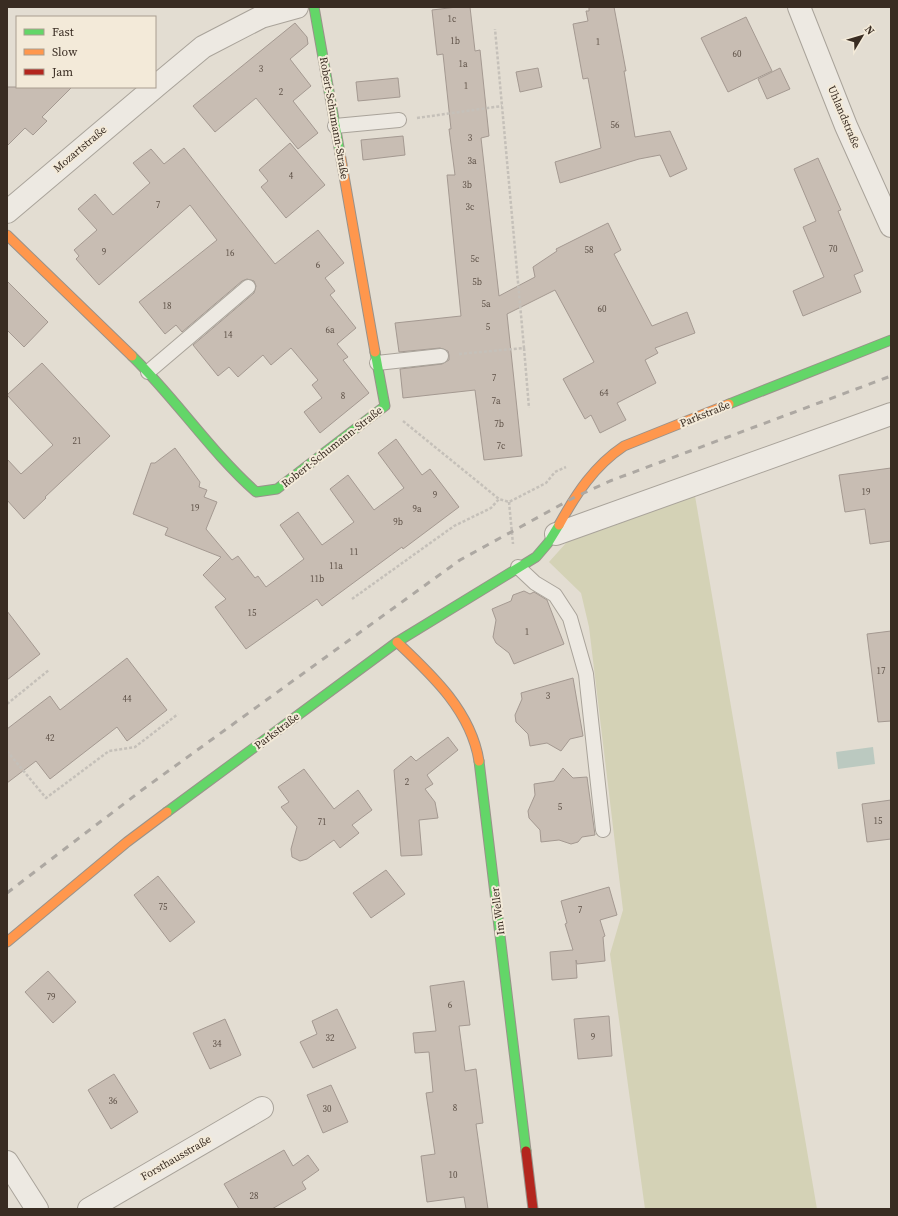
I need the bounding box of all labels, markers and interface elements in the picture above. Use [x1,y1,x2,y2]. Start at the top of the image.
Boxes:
house number: 1c [448,13,457,25]
legend [16,16,156,88]
north arrow [842,16,882,56]
text: N [861,22,878,38]
text: Fast [52,24,74,40]
house number: 1b [450,35,460,47]
house number: 1 [596,36,600,48]
text: Slow [52,44,78,60]
house number: 60 [732,48,742,60]
street label: Robert-Schumann-Straße [316,56,352,181]
house number: 1a [458,58,468,70]
house number: 3 [259,63,264,75]
text: Jam [51,64,73,80]
house number: 1 [464,80,468,92]
street label: Uhlandstraße [824,83,864,151]
house number: 2 [279,86,284,98]
house number: 56 [610,119,620,131]
street label: Mozartstraße [50,122,110,176]
house number: 3 [468,132,473,144]
house number: 3a [467,155,477,167]
house number: 4 [289,170,294,182]
house number: 3b [462,179,472,191]
house number: 7 [156,199,161,211]
house number: 3c [466,201,475,213]
house number: 70 [828,243,838,255]
house number: 58 [584,244,594,256]
house number: 9 [102,246,107,258]
house number: 16 [225,247,235,259]
house number: 5c [471,253,480,265]
house number: 6 [316,259,321,271]
house number: 5b [472,276,482,288]
house number: 5a [481,298,491,310]
house number: 18 [162,300,172,312]
house number: 60 [597,303,607,315]
house number: 5 [486,321,491,333]
house number: 6a [325,324,335,336]
house number: 14 [223,329,233,341]
house number: 7 [492,372,497,384]
house number: 64 [599,387,609,399]
house number: 8 [341,390,346,402]
house number: 7a [491,395,501,407]
street label: Parkstraße [678,397,733,431]
street label: Robert-Schumann-Straße [278,403,386,491]
house number: 7b [494,418,504,430]
house number: 21 [72,435,82,447]
house number: 7c [497,440,506,452]
house number: 19 [861,486,871,498]
house number: 9 [433,489,438,501]
house number: 19 [190,502,200,514]
house number: 9a [412,503,422,515]
house number: 9b [393,516,403,528]
house number: 11 [349,546,359,558]
house number: 11a [329,560,343,572]
house number: 11b [310,573,324,585]
house number: 15 [247,607,257,619]
house number: 1 [525,626,529,638]
house number: 17 [876,665,886,677]
house number: 3 [546,690,551,702]
house number: 44 [122,693,132,705]
street label: Parkstraße [251,709,303,753]
house number: 42 [45,732,55,744]
house number: 2 [405,776,410,788]
house number: 5 [558,801,563,813]
house number: 15 [873,815,883,827]
house number: 71 [317,816,327,828]
street label: Im Weller [488,886,508,936]
house number: 75 [158,901,168,913]
house number: 7 [578,904,583,916]
house number: 79 [46,991,56,1003]
house number: 6 [448,999,453,1011]
house number: 9 [591,1031,596,1043]
house number: 32 [325,1032,335,1044]
house number: 34 [212,1038,222,1050]
house number: 36 [108,1095,118,1107]
house number: 8 [453,1102,458,1114]
house number: 30 [322,1103,332,1115]
street label: Forsthausstraße [138,1132,214,1184]
house number: 10 [448,1169,458,1181]
house number: 28 [249,1190,259,1202]

